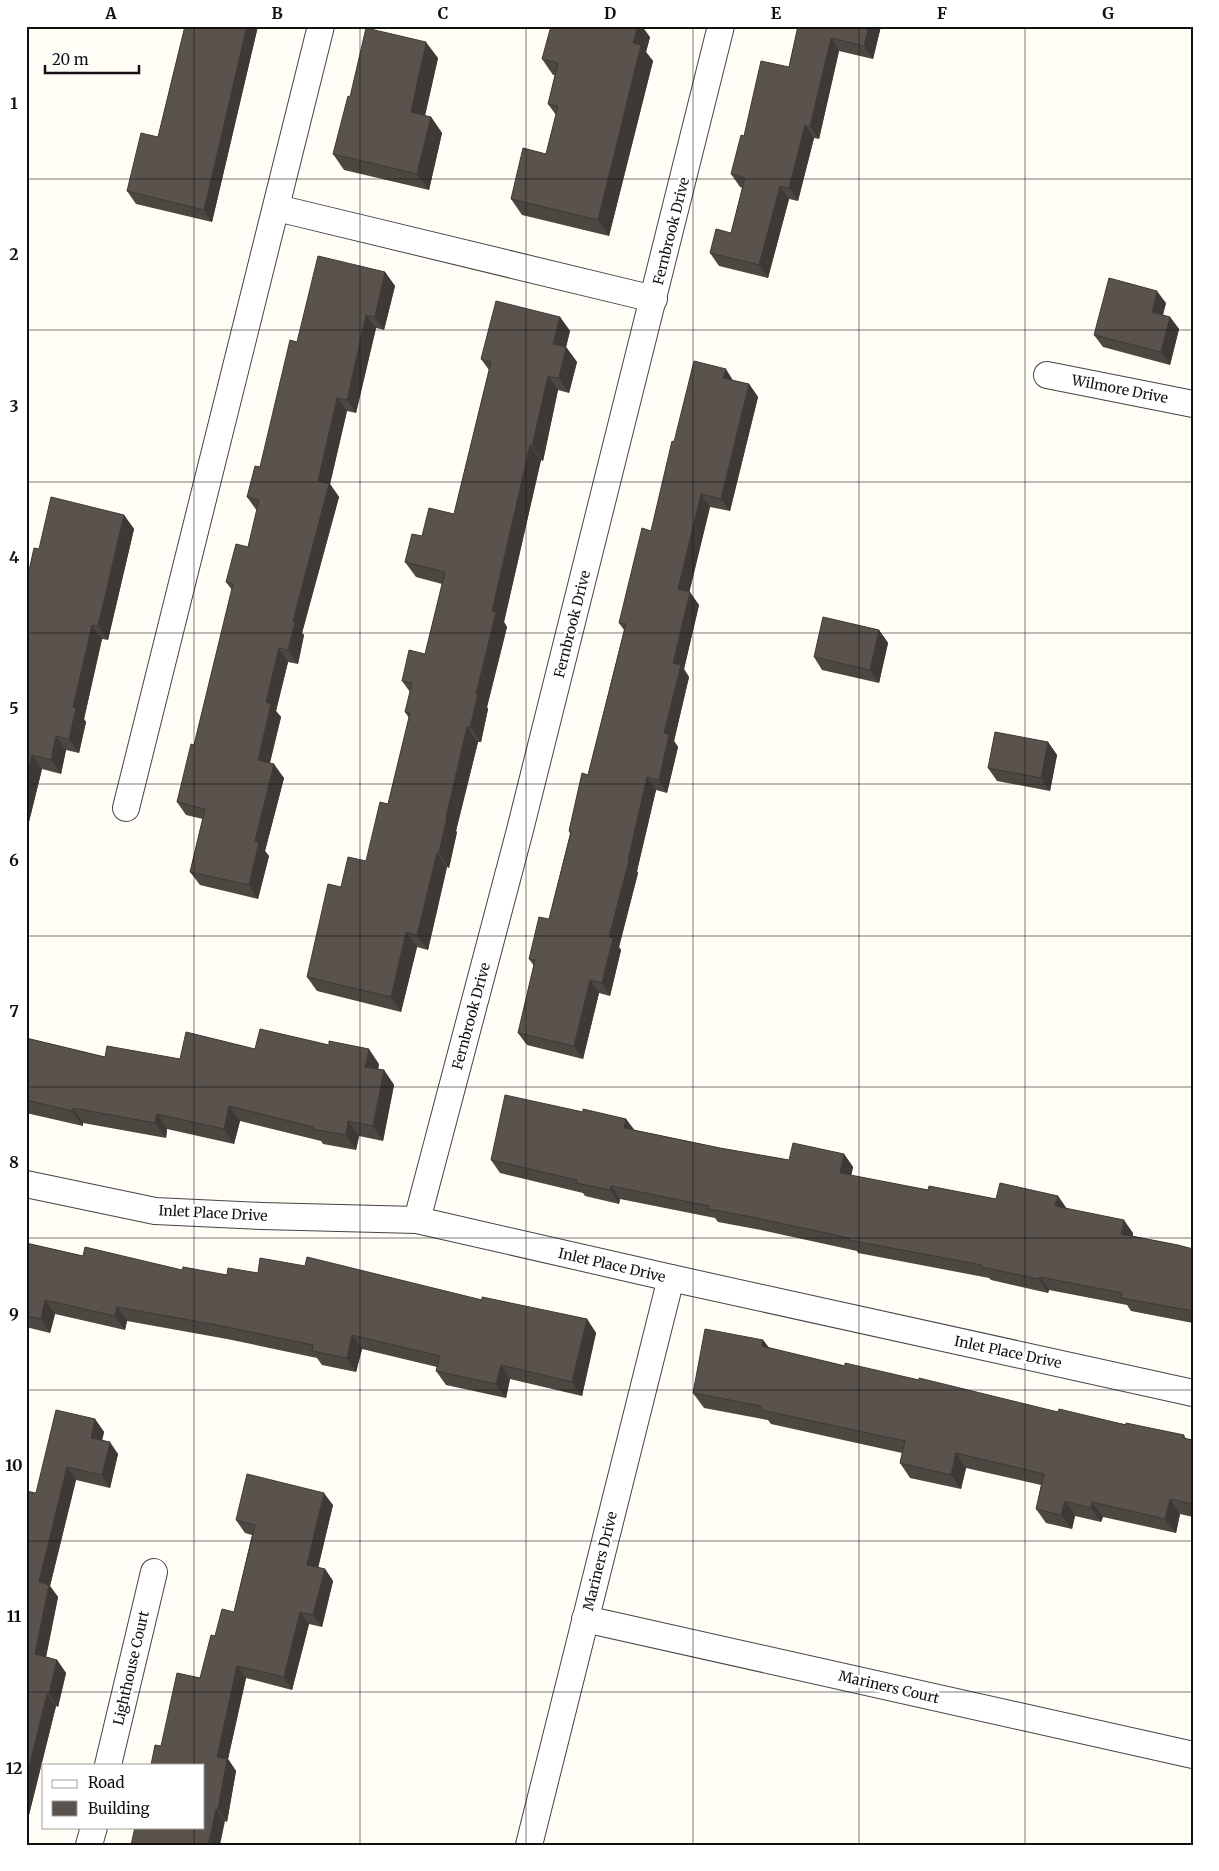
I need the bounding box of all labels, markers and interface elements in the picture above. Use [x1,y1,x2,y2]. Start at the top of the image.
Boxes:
text: A [104,3,117,23]
text: B [271,3,283,23]
text: C [438,3,448,23]
text: D [604,3,616,23]
text: E [771,3,782,23]
text: F [937,3,947,23]
text: G [1102,3,1114,23]
scale bar [45,42,139,74]
text: 20 m [52,50,89,69]
text: 1 [10,93,18,113]
street label: Fernbrook Drive [649,175,693,287]
text: 2 [9,244,19,264]
street label: Wilmore Drive [1069,371,1170,407]
text: 3 [9,396,19,416]
text: 4 [9,547,19,567]
street label: Fernbrook Drive [550,568,594,680]
text: 5 [9,698,19,718]
text: 6 [9,850,19,870]
street label: Fernbrook Drive [448,960,494,1072]
text: 7 [9,1001,19,1021]
text: 8 [9,1152,19,1172]
street label: Inlet Place Drive [158,1201,268,1225]
street label: Inlet Place Drive [557,1244,667,1286]
text: 9 [9,1304,19,1324]
street label: Inlet Place Drive [953,1332,1063,1372]
text: 10 [5,1455,23,1475]
street label: Mariners Drive [579,1510,621,1612]
text: 11 [7,1606,22,1626]
street label: Lighthouse Court [109,1608,153,1727]
street label: Mariners Court [837,1667,942,1707]
text: 12 [6,1758,22,1778]
legend [42,1764,205,1828]
text: Road [88,1773,124,1792]
text: Building [88,1799,150,1818]

